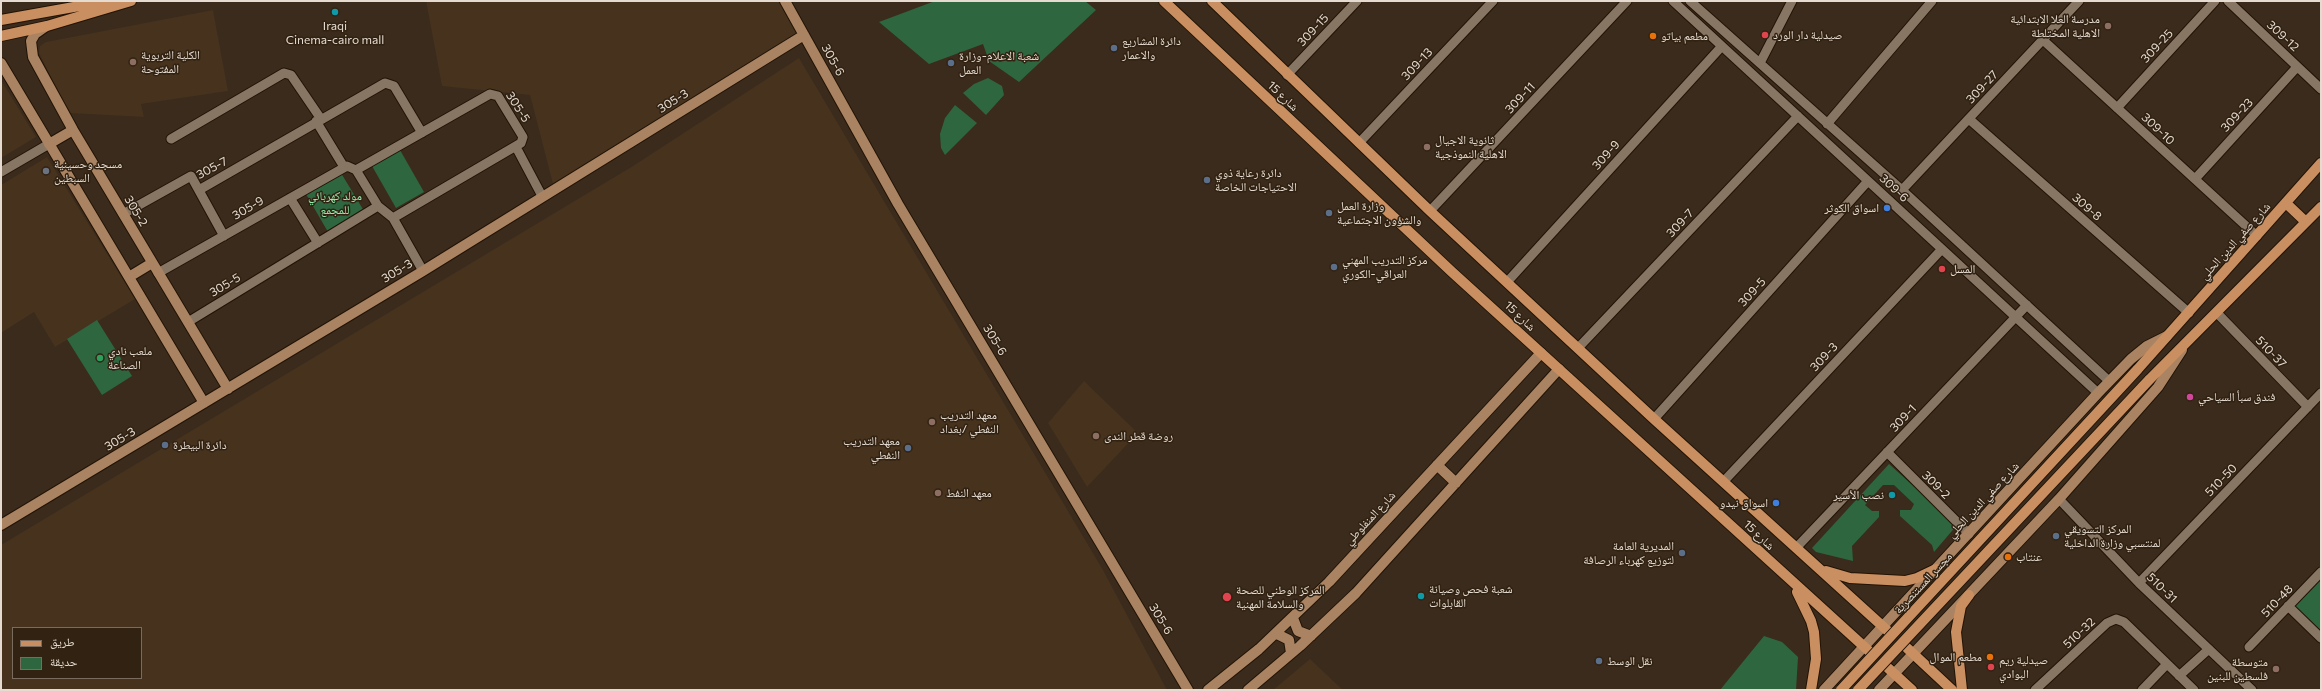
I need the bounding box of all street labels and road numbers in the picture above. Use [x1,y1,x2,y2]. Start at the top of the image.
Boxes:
street label: 309-15 [1294,11,1332,49]
street label: 309-12 [2264,17,2302,55]
street label: 309-25 [2138,26,2176,66]
street label: 305-6 [818,42,848,78]
street label: 309-13 [1398,45,1436,83]
street label: 309-27 [1963,67,2001,107]
street label: شارع 15 [1265,78,1301,114]
street label: 309-11 [1502,79,1538,117]
street label: 305-3 [655,86,691,116]
street label: 305-5 [503,89,533,125]
street label: 309-23 [2218,95,2256,135]
street label: 309-10 [2138,110,2178,148]
street label: 309-9 [1589,137,1623,173]
street label: 305-7 [194,154,230,182]
street label: 309-6 [1877,171,1911,205]
street label: 309-8 [2069,190,2105,224]
street label: 305-2 [121,193,151,229]
street label: 305-9 [230,193,266,223]
street label: شارع صفي الدين الحلي [2197,199,2273,283]
street label: 309-7 [1663,206,1697,240]
street label: 305-3 [379,256,415,286]
street label: 305-5 [207,270,243,300]
street label: 309-5 [1735,275,1769,309]
street label: شارع 15 [1502,298,1538,334]
street label: 305-6 [980,322,1010,358]
street label: 510-37 [2253,333,2289,371]
street label: 309-3 [1807,340,1841,374]
street label: 309-1 [1887,401,1919,435]
street label: 305-3 [102,424,138,454]
street label: شارع صفي الدين الحلي [1944,459,2022,541]
street label: 510-50 [2202,461,2240,499]
street label: 309-2 [1919,468,1953,502]
street label: شارع المنفلوطي [1341,488,1399,548]
street label: شارع 15 [1741,517,1777,553]
street label: مجسر المستنصرية [1891,549,1955,617]
street label: 510-31 [2144,570,2180,606]
street label: 510-48 [2258,582,2296,620]
street label: 305-6 [1146,601,1176,637]
street label: 510-32 [2060,615,2098,651]

